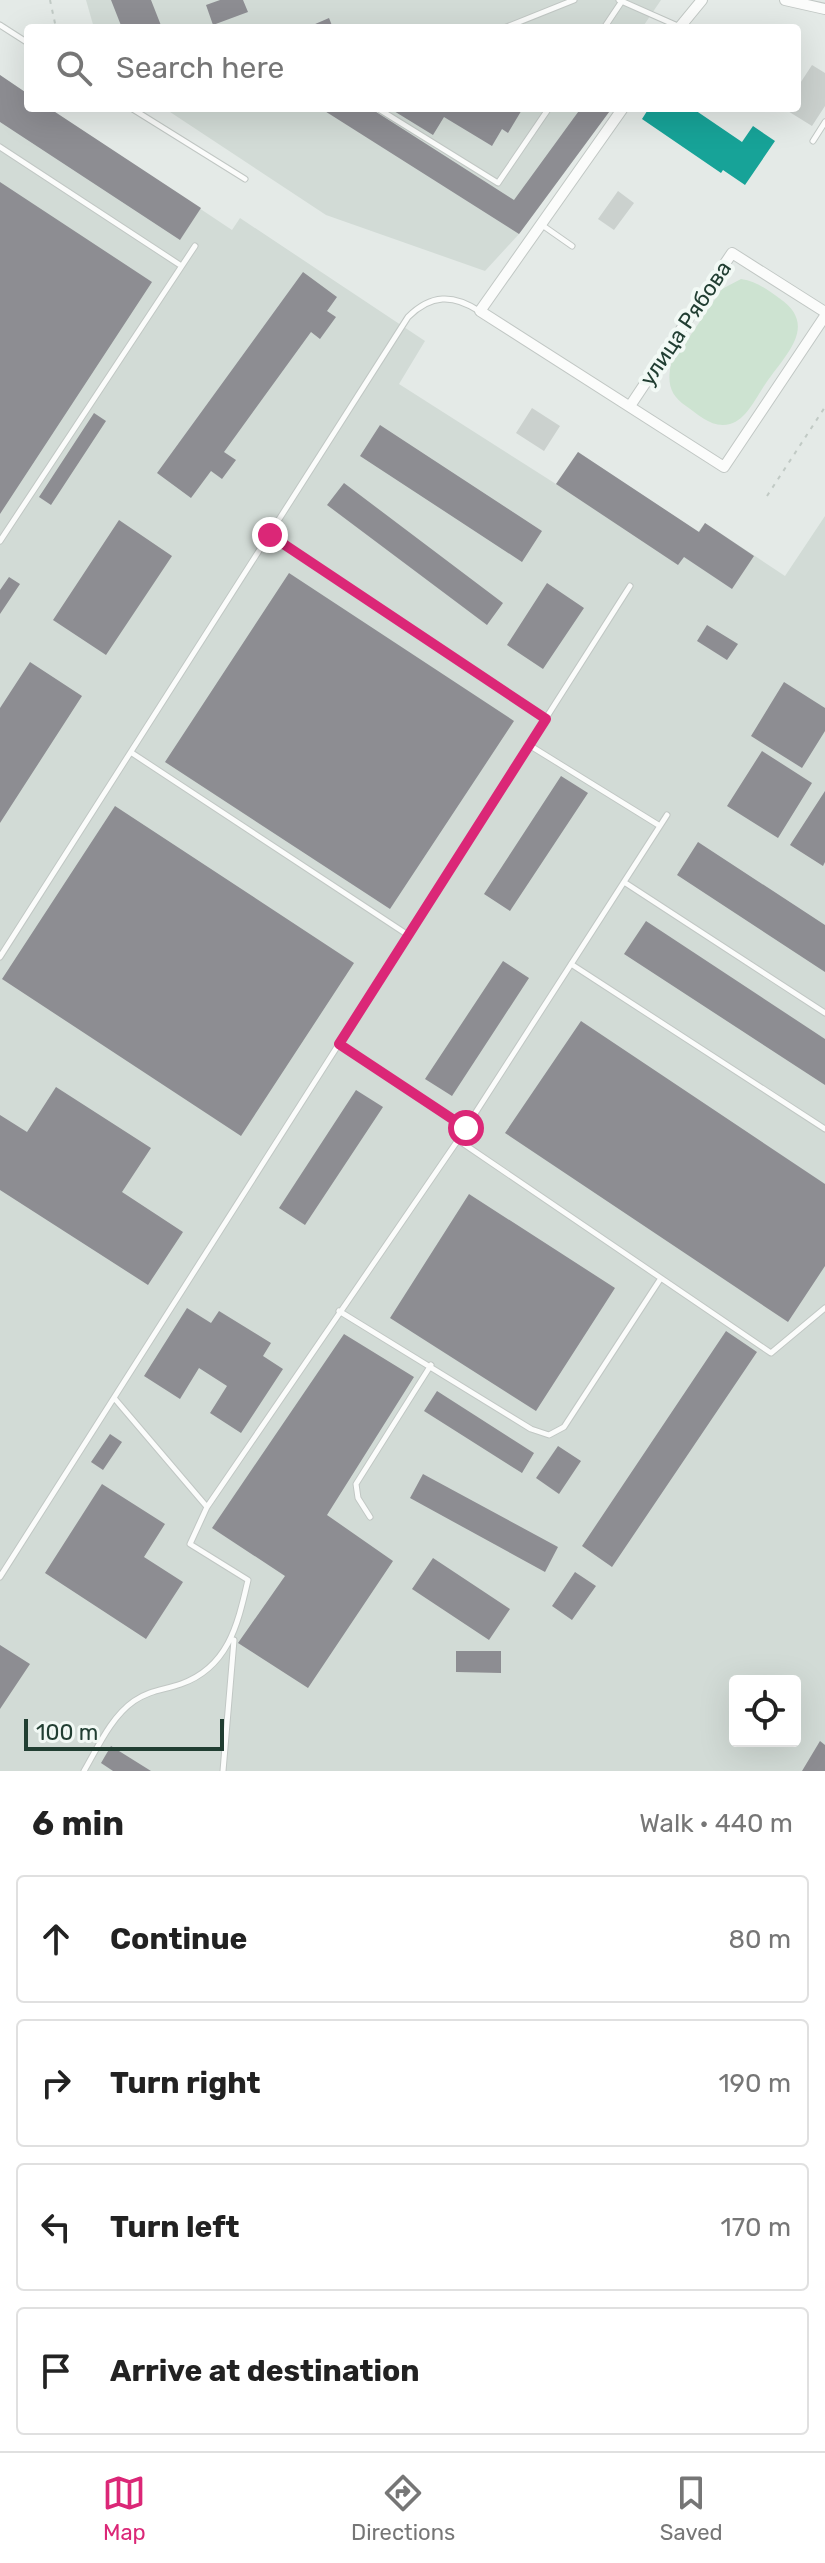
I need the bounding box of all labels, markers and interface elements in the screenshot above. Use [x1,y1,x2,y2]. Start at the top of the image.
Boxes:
search box [24,24,801,112]
icon: search [52,46,96,90]
text: Search here [116,50,284,86]
street label: улица Рябова [634,256,737,391]
route end [252,517,288,553]
route start [448,1110,484,1146]
map controls [729,1675,801,1747]
button: locate [729,1675,801,1747]
scale bar [24,1715,224,1751]
text: 100 m [36,1719,98,1746]
text: 6 min [32,1803,124,1844]
text: Walk · 440 m [639,1808,793,1839]
icon: ahead [34,1917,78,1961]
text: Continue [110,1921,247,1957]
text: 80 m [728,1924,791,1955]
icon: right [34,2061,78,2105]
text: Turn right [110,2065,261,2101]
text: 190 m [718,2068,791,2099]
icon: left [34,2205,78,2249]
text: Turn left [110,2209,240,2245]
text: 170 m [721,2212,791,2243]
icon: arrive [34,2349,78,2393]
text: Arrive at destination [110,2353,420,2389]
tab: Map [102,2471,146,2546]
tab: Directions [351,2471,455,2546]
tab: Saved [660,2471,723,2546]

